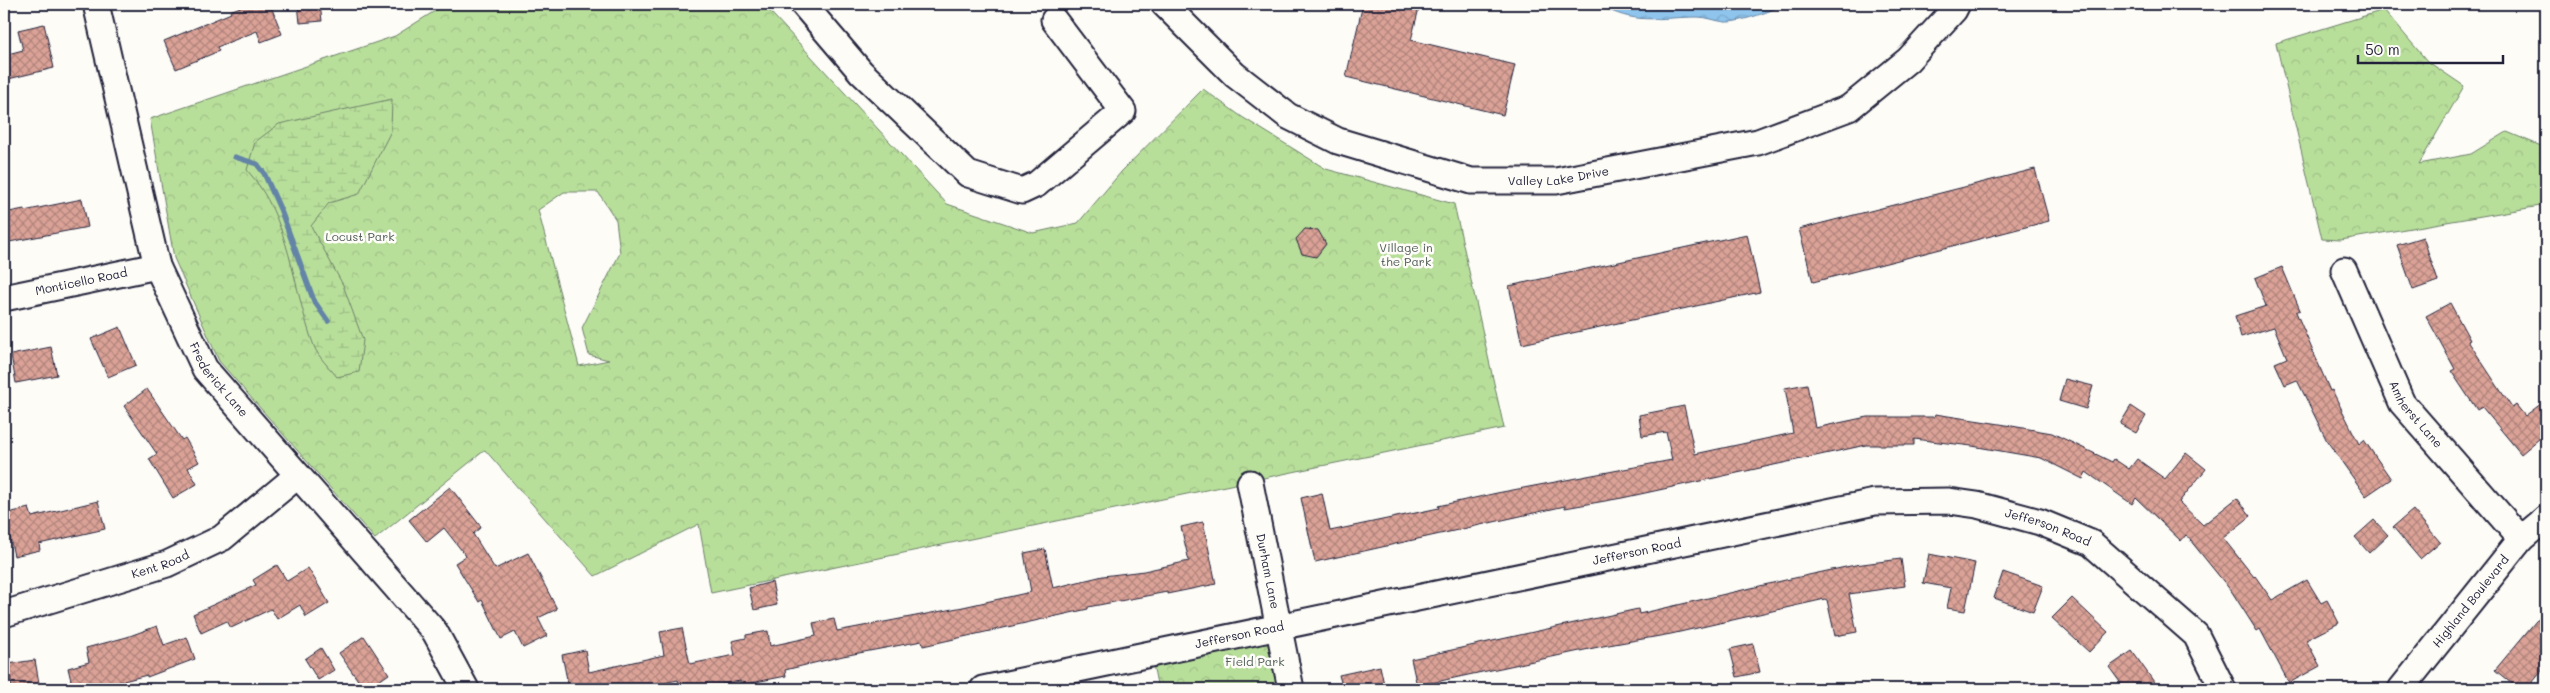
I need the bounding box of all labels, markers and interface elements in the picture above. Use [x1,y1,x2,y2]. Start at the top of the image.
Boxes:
scale bar [2358,32,2502,64]
text: 50 m [2365,39,2400,59]
street label: Valley Lake Drive [1508,162,1610,188]
park label: Locust Park [325,228,395,244]
park label: Village in the Park [1379,239,1433,269]
street label: Monticello Road [34,263,129,298]
street label: Frederick Lane [187,339,252,420]
street label: Amherst Lane [2386,378,2447,451]
street label: Jefferson Road [2003,504,2094,549]
street label: Durham Lane [1253,532,1284,610]
street label: Jefferson Road [1591,534,1683,568]
street label: Kent Road [129,546,192,581]
street label: Highland Boulevard [2428,551,2512,650]
street label: Jefferson Road [1193,617,1285,651]
park label: Field Park [1225,653,1285,669]

